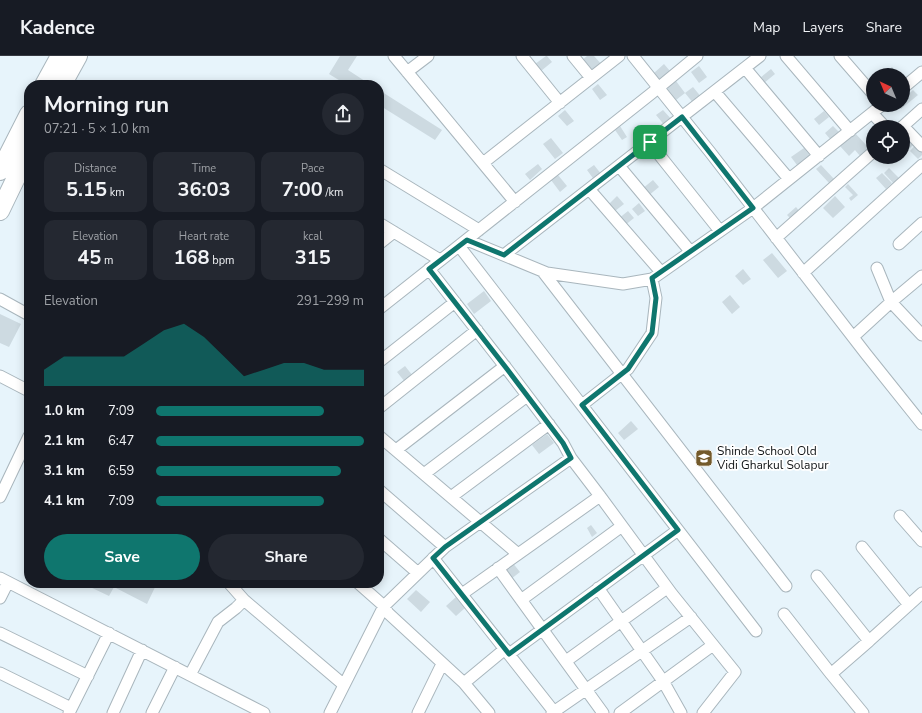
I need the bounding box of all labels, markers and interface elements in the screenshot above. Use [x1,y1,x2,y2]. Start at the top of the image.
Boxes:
text: Kadence [20,15,95,41]
text: Map [753,18,780,37]
text: Layers [802,18,844,37]
text: Share [866,18,902,37]
north arrow [866,68,910,112]
map controls [866,68,910,164]
text: Morning run [44,90,169,120]
button: share [322,93,364,135]
text: 07:21 · 5 × 1.0 km [44,120,150,138]
button: locate [866,120,910,164]
pin [633,125,667,159]
icon: arrive [639,131,661,153]
text: Distance [74,161,117,176]
text: Time [192,161,216,176]
text: Pace [301,161,324,176]
text: 5.15 [66,176,107,203]
text: 36:03 [178,176,230,203]
text: 7:00 [282,176,323,203]
text: km [107,185,125,200]
text: /km [323,185,344,200]
text: Elevation [73,229,118,244]
text: Heart rate [179,229,229,244]
text: kcal [303,229,322,244]
text: 45 [77,244,101,271]
text: 168 [173,244,209,271]
text: 315 [295,244,331,271]
text: m [101,253,113,268]
text: bpm [209,253,235,268]
text: Elevation [44,292,98,310]
text: 291–299 m [296,292,364,310]
text: 1.0 km [44,402,85,420]
text: 7:09 [108,402,134,420]
text: 2.1 km [44,432,85,450]
text: 6:47 [108,432,134,450]
place label: Shinde School Old Vidi Gharkul Solapur [716,443,829,473]
school or university icon: Shinde School Old Vidi Gharkul Solapur [694,448,714,468]
text: 3.1 km [44,462,85,480]
text: 6:59 [108,462,134,480]
text: 4.1 km [44,492,85,510]
text: 7:09 [108,492,134,510]
button: Save [44,534,200,580]
button: Share [208,534,364,580]

